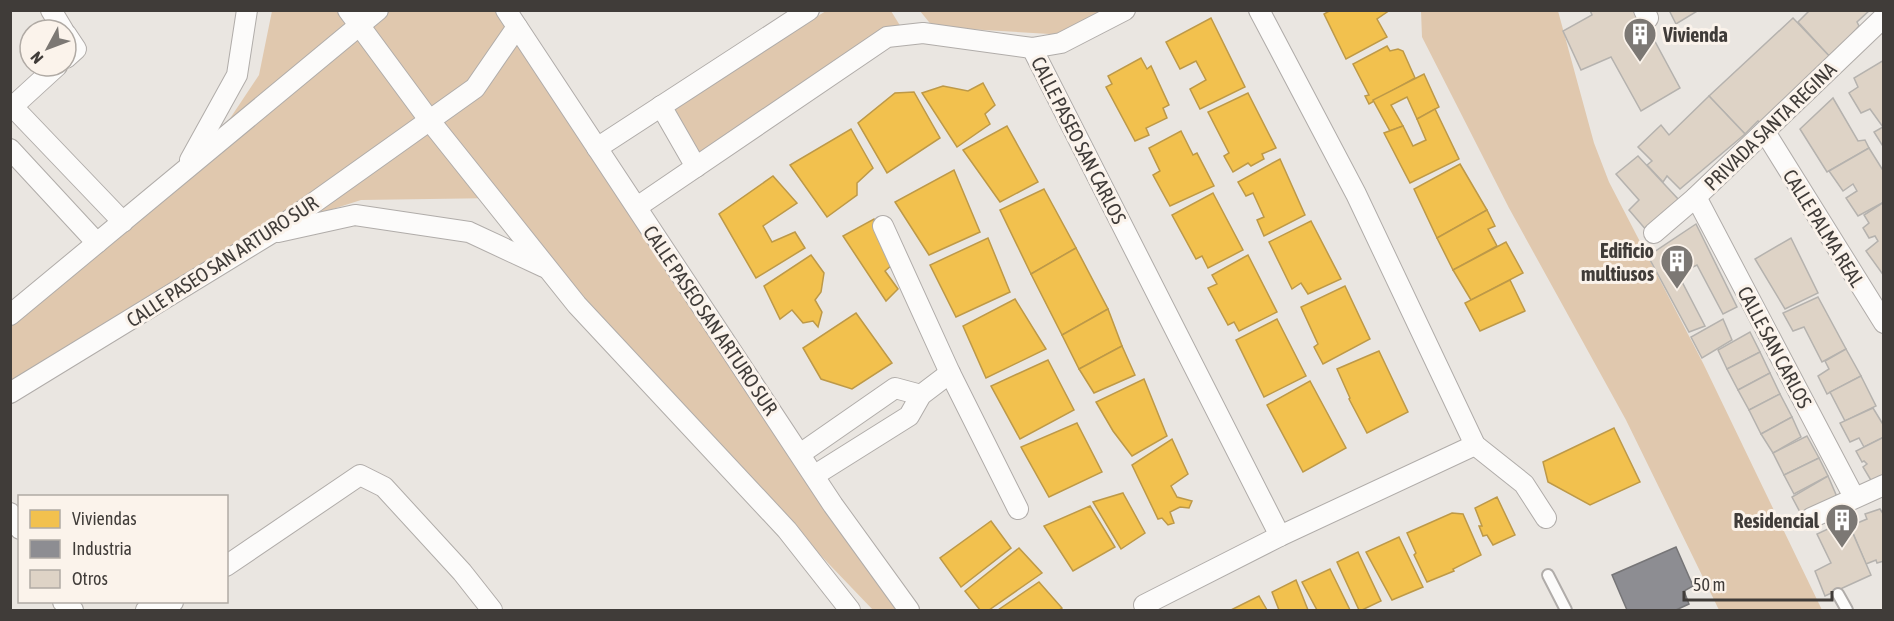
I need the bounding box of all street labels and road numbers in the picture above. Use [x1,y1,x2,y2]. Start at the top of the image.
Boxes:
street label: CALLE PASEO SAN CARLOS [1027,53,1131,227]
street label: PRIVADA SANTA REGINA [1699,57,1841,195]
street label: CALLE PALMA REAL [1779,165,1869,291]
street label: CALLE PASEO SAN ARTURO SUR [122,191,322,331]
street label: CALLE PASEO SAN ARTURO SUR [639,221,783,419]
street label: CALLE SAN CARLOS [1733,282,1817,412]

